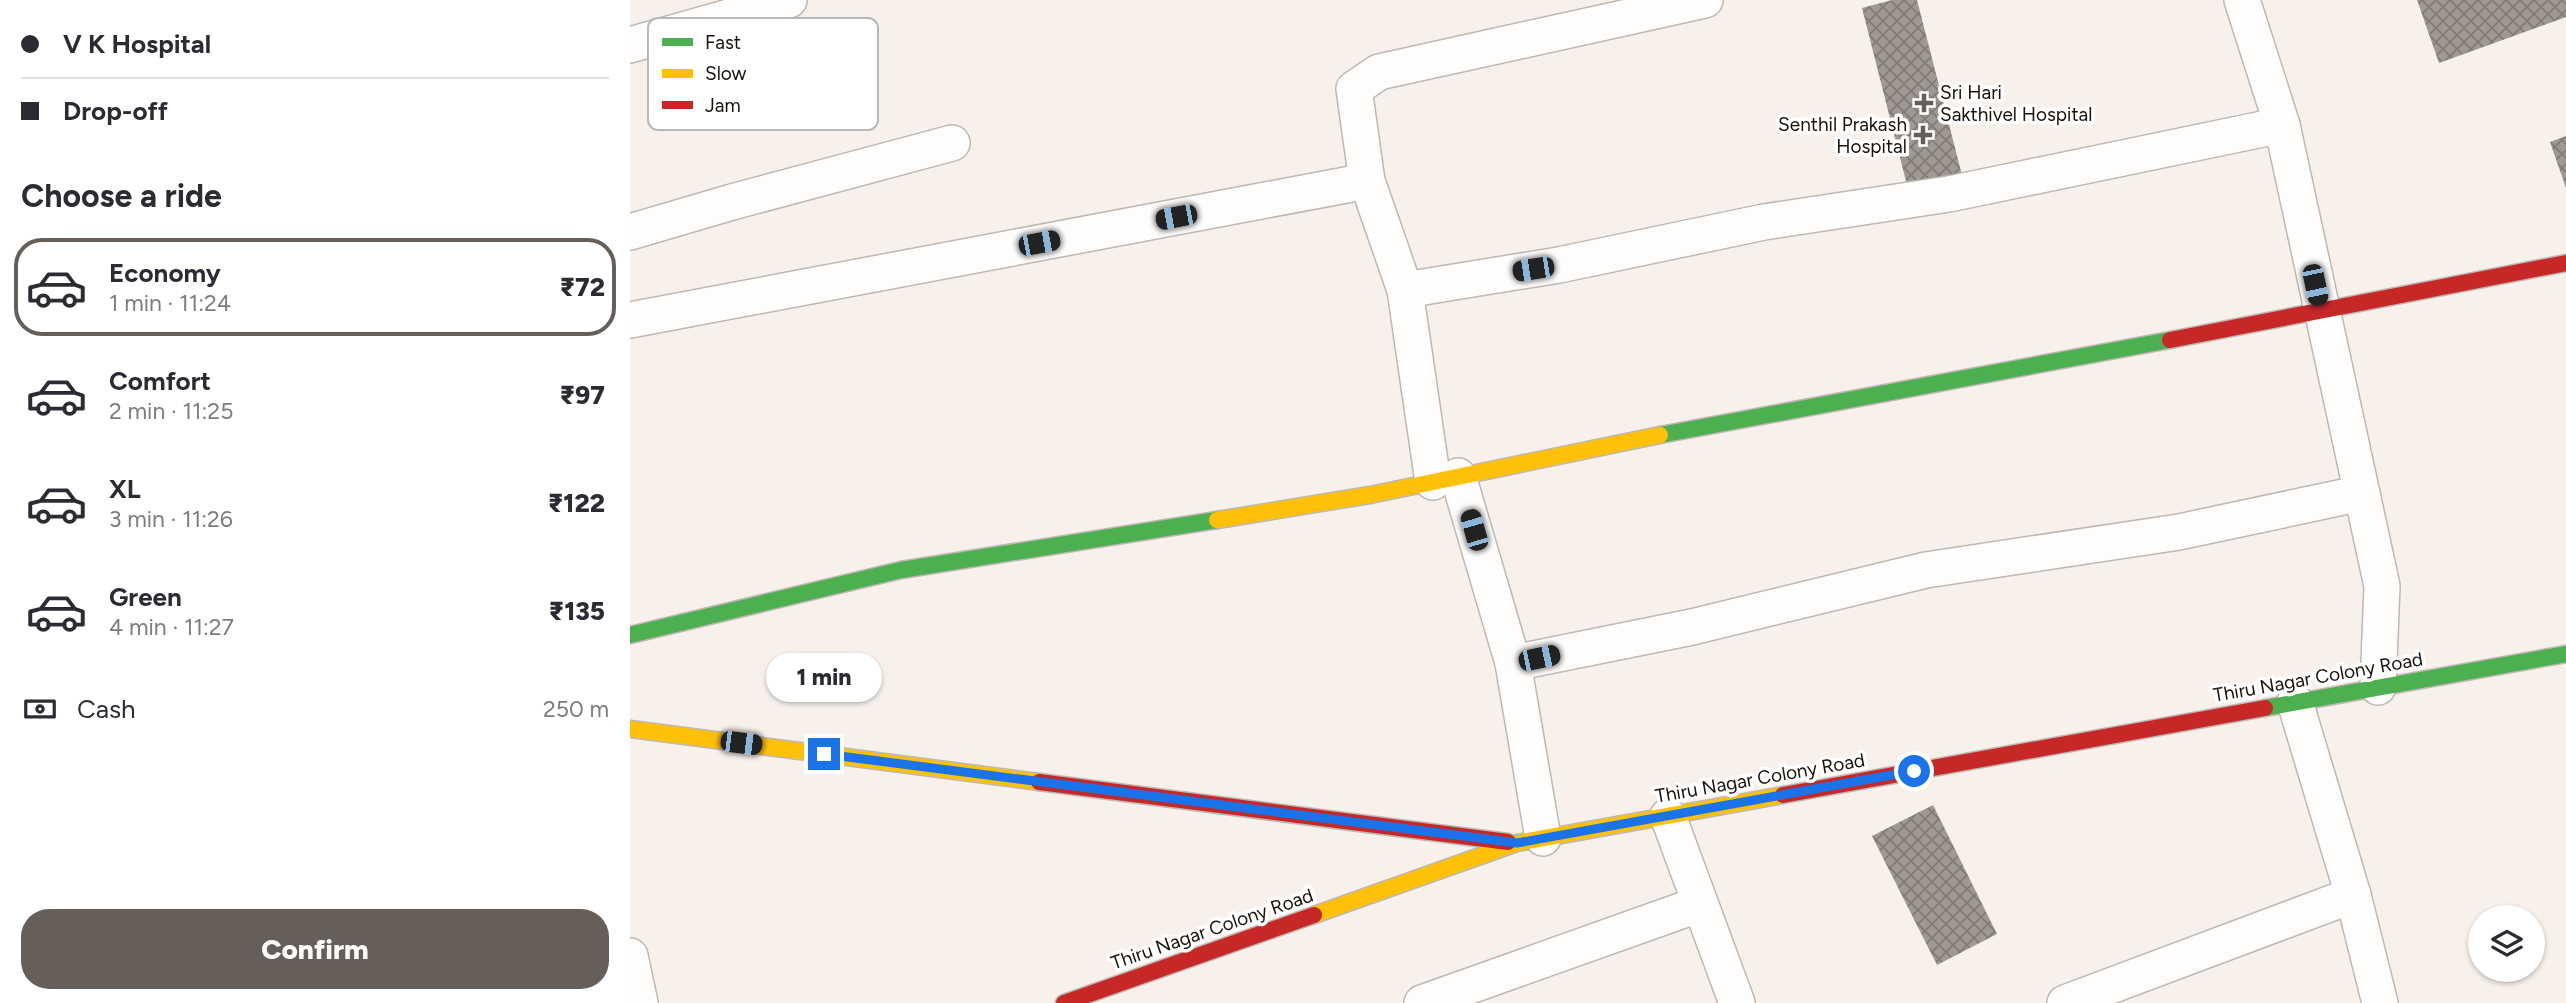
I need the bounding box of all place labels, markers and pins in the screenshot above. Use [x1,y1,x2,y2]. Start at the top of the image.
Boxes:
place label: Sri Hari Sakthivel Hospital [1940,81,2092,126]
marker: Sri Hari Sakthivel Hospital [1914,93,1934,113]
place label: Senthil Prakash Hospital [1778,113,1907,158]
marker: Senthil Prakash Hospital [1913,125,1933,145]

